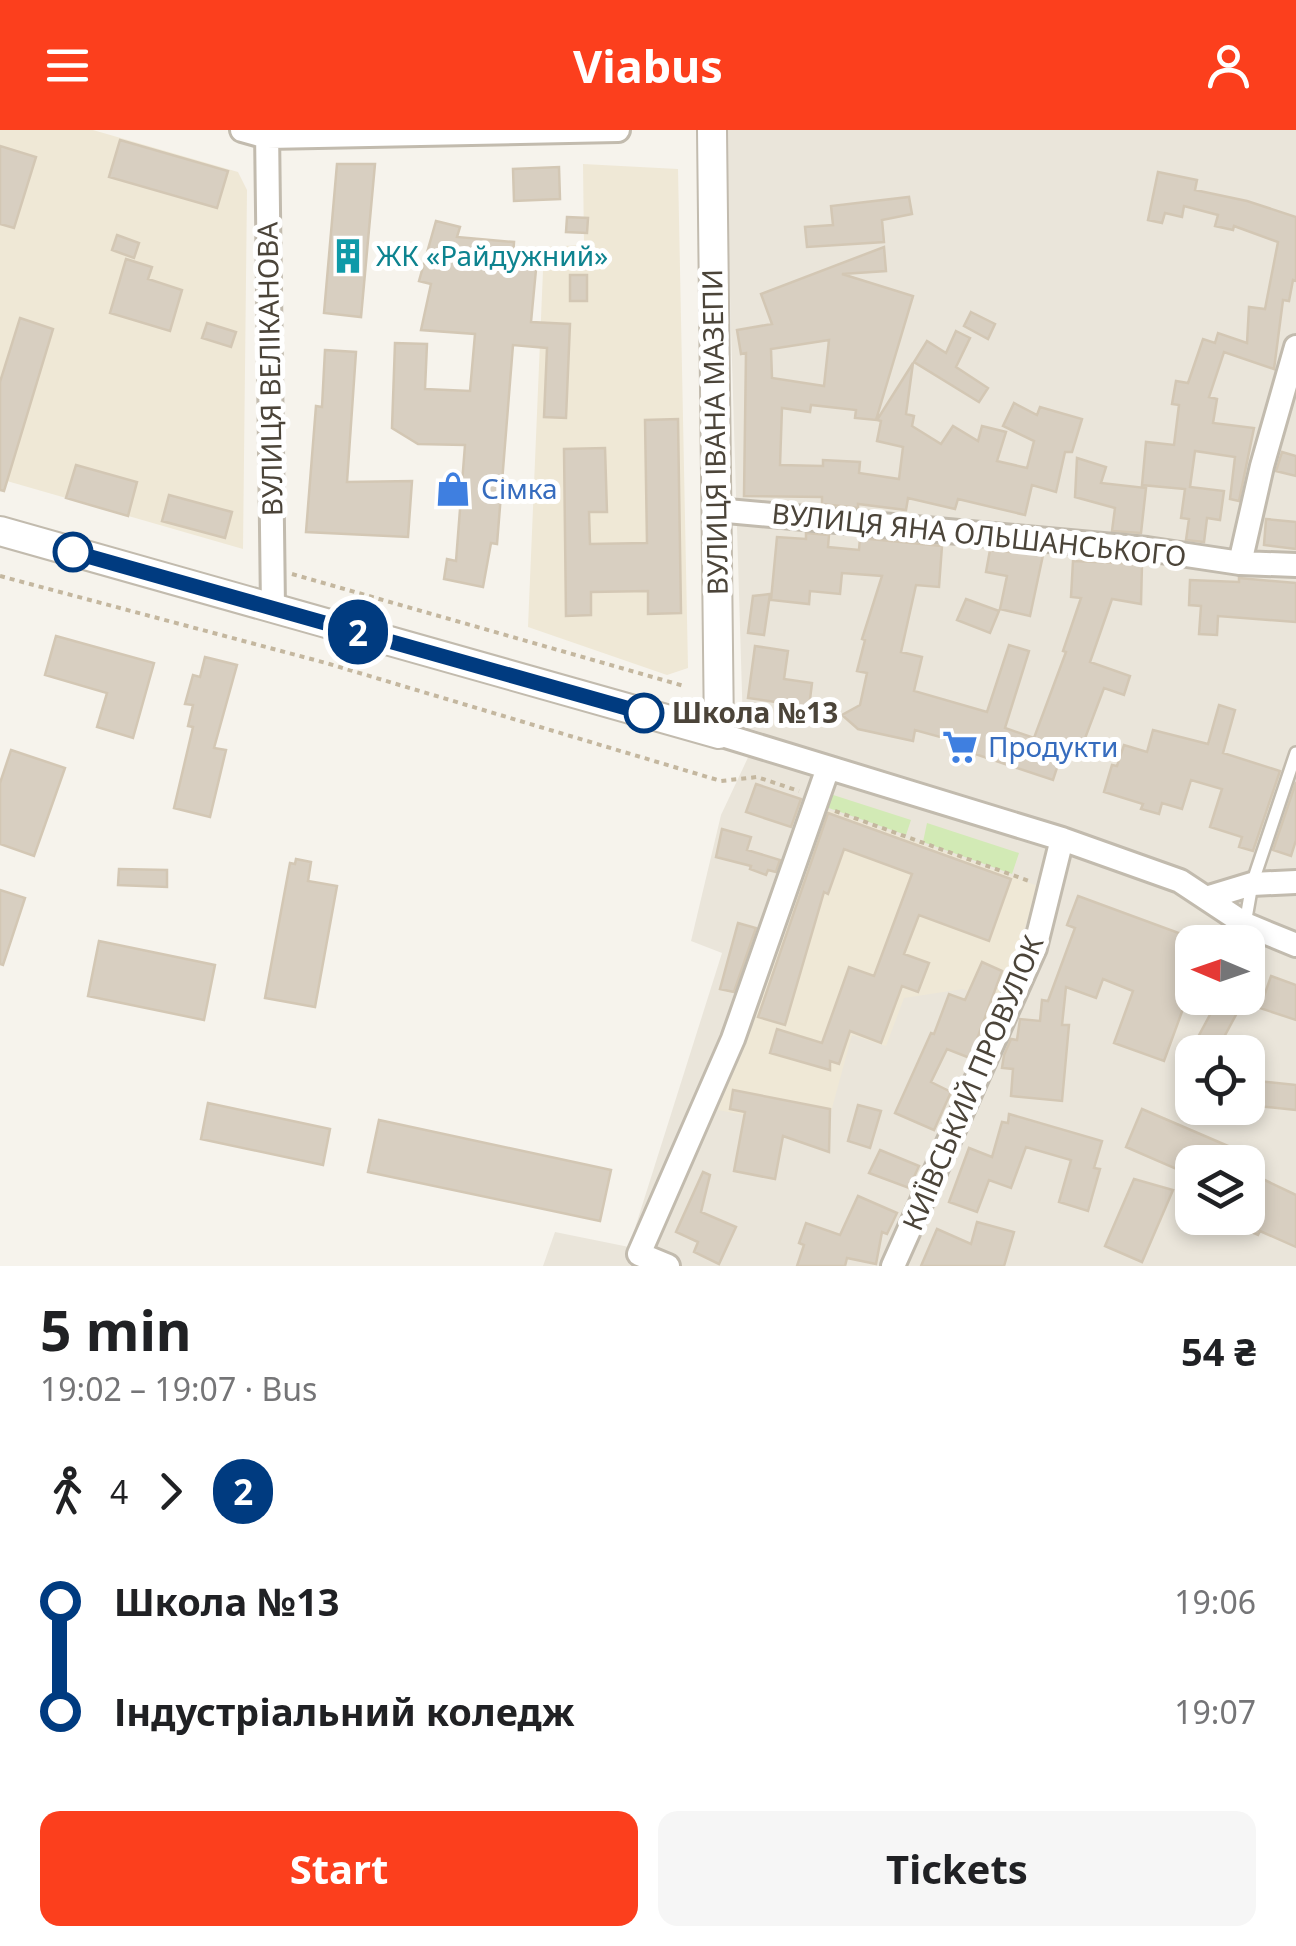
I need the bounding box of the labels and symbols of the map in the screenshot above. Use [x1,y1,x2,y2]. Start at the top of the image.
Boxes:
street label: ВУЛИЦЯ ВЕЛІКАНОВА [247,221,291,516]
place label: ЖК «Райдужний» [376,236,608,274]
building icon: ЖК «Райдужний» [329,237,367,275]
street label: ВУЛИЦЯ ІВАНА МАЗЕПИ [692,269,736,595]
place label: Сімка [481,469,558,507]
shop icon: Сімка [434,470,472,508]
street label: ВУЛИЦЯ ЯНА ОЛЬШАНСЬКОГО [770,493,1188,575]
unlabelled marker [54,533,92,571]
line badge: 2 [326,600,390,664]
place label: Школа №13 [672,693,838,731]
marker: Школа №13 [625,694,663,732]
place label: Продукти [988,727,1118,765]
supermarket icon: Продукти [941,728,979,766]
north arrow [1175,925,1265,1015]
street label: КИЇВСЬКИЙ ПРОВУЛОК [893,929,1052,1236]

